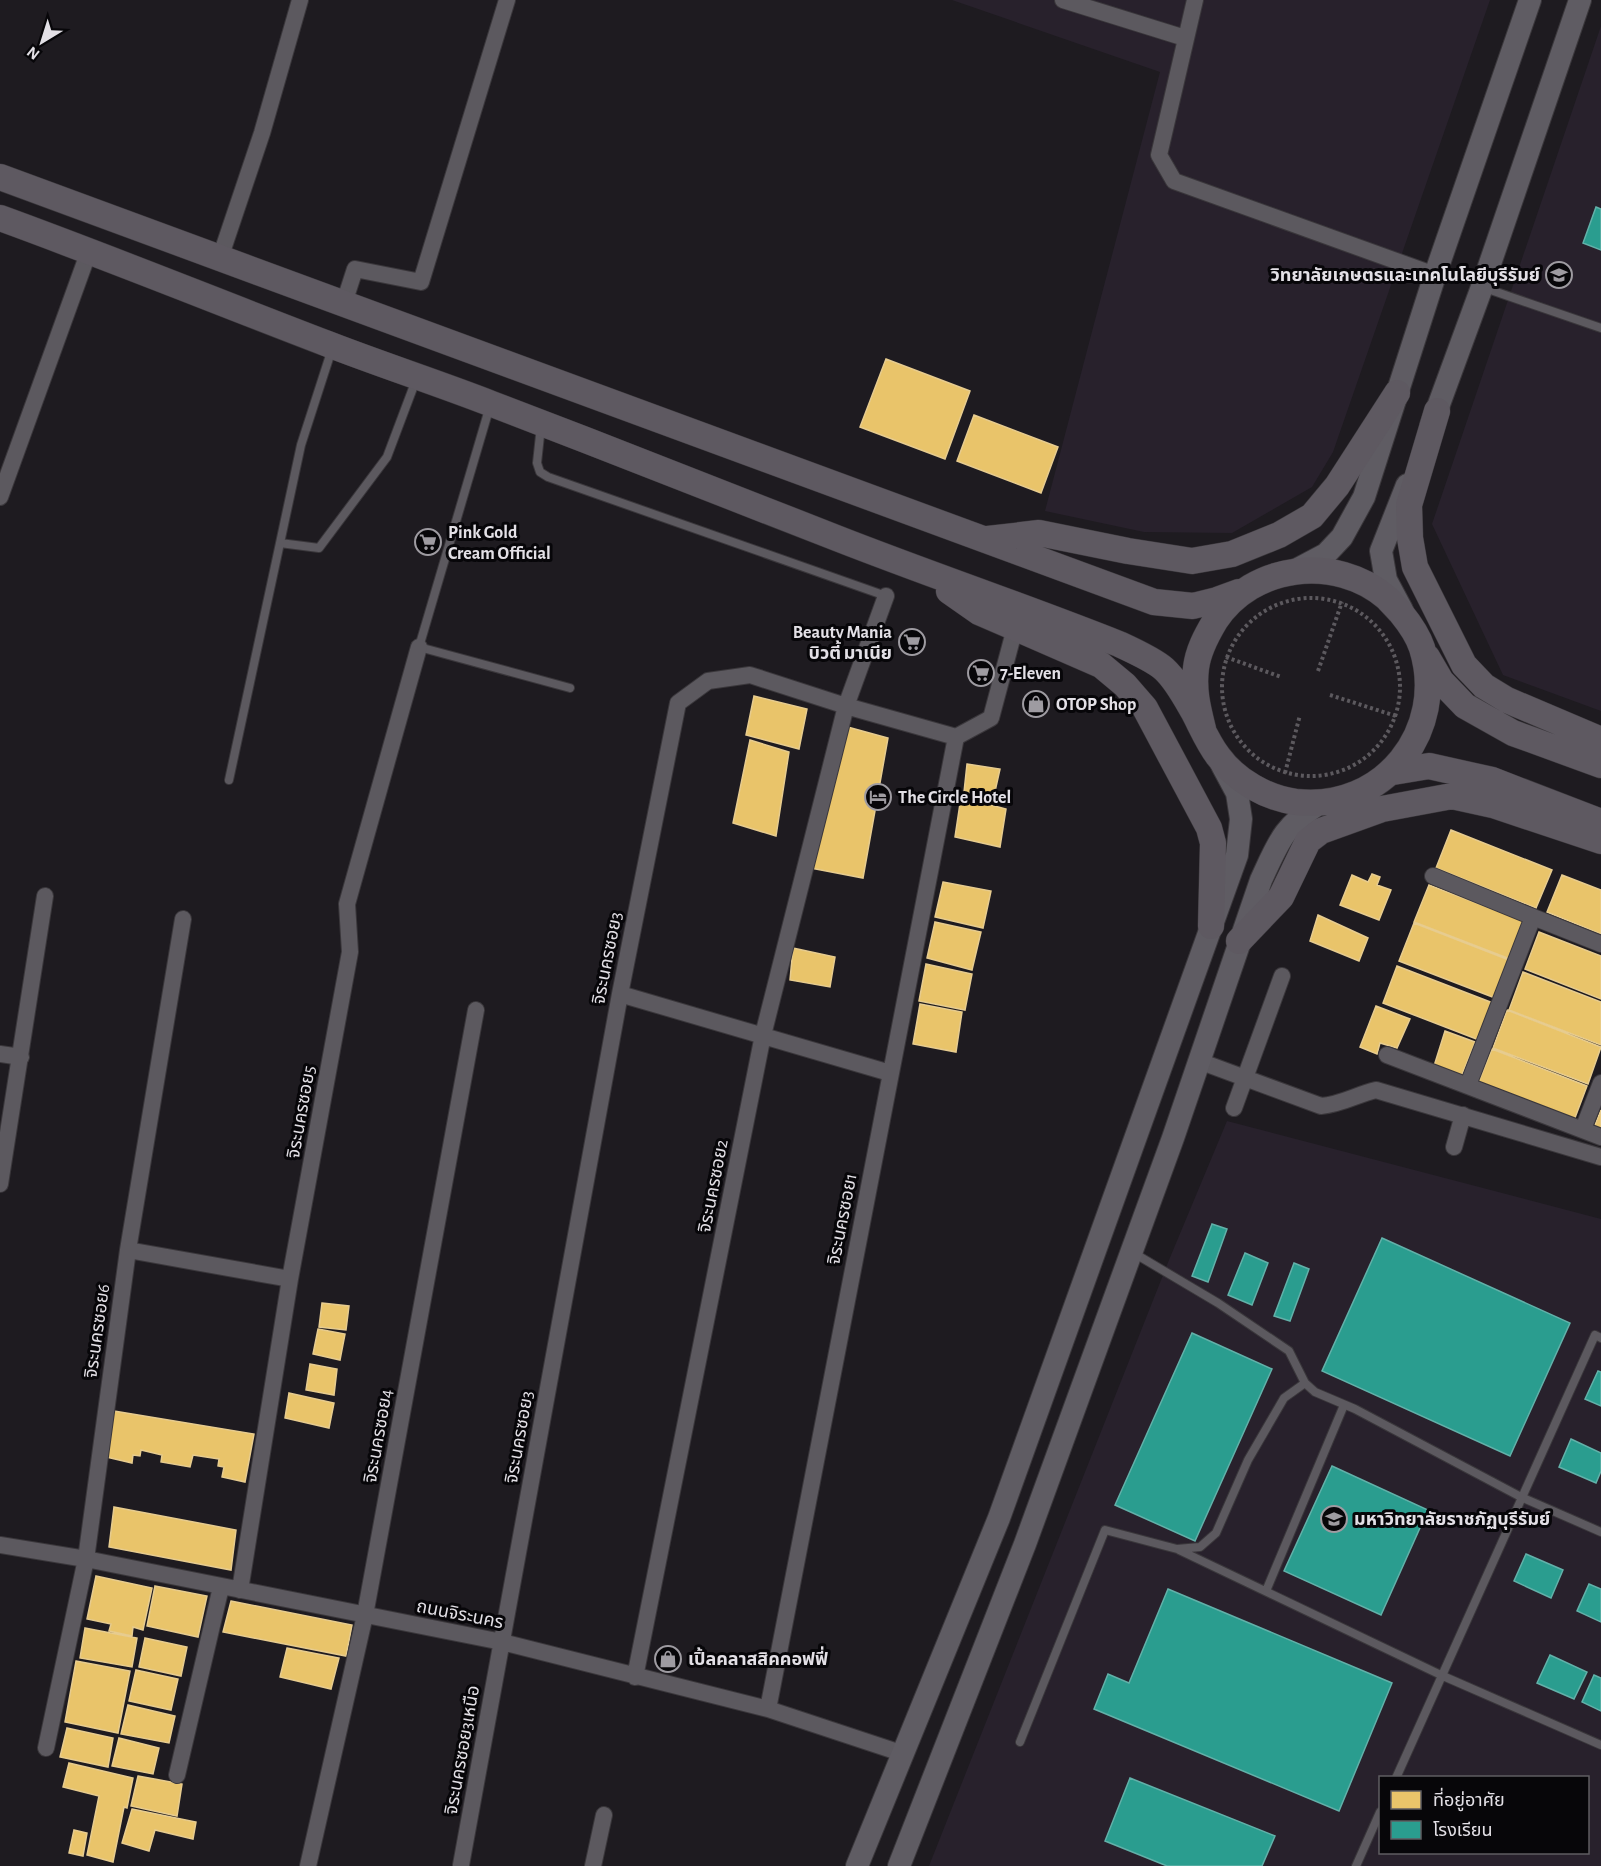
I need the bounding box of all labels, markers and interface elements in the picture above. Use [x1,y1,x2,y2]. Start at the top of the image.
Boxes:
north arrow [12,12,72,72]
text: N [24,43,43,63]
school or university icon: วิทยาลัยเกษตรและเทคโนโลยีบุรีรัมย์ [1544,260,1574,290]
place label: วิทยาลัยเกษตรและเทคโนโลยีบุรีรัมย์ [1270,266,1540,286]
place label: Pink Gold Cream Official [448,524,551,563]
supermarket icon: Pink Gold Cream Official [413,527,443,557]
place label: Beauty Mania บิวตี้ มาเนีย [793,624,892,663]
supermarket icon: Beauty Mania บิวตี้ มาเนีย [897,627,927,657]
supermarket icon: 7-Eleven [966,658,996,688]
place label: 7-Eleven [1000,665,1061,683]
shop icon: OTOP Shop [1021,689,1051,719]
place label: OTOP Shop [1056,696,1136,714]
hotel icon: The Circle Hotel [863,782,893,812]
place label: The Circle Hotel [898,789,1011,807]
street label: จิระนครซอย3 [590,910,626,1006]
street label: จิระนครซอย5 [285,1064,319,1160]
street label: จิระนครซอย2 [696,1138,732,1235]
street label: จิระนครซอย1 [825,1172,861,1267]
street label: จิระนครซอย6 [82,1283,114,1380]
street label: จิระนครซอย4 [362,1387,396,1485]
street label: จิระนครซอย3 [503,1389,537,1485]
school or university icon: มหาวิทยาลัยราชภัฏบุรีรัมย์ [1319,1504,1349,1534]
place label: มหาวิทยาลัยราชภัฏบุรีรัมย์ [1354,1510,1550,1530]
street label: ถนนจิระนคร [415,1598,505,1632]
shop icon: เปิ้ลคลาสสิคคอฟฟี่ [653,1644,683,1674]
place label: เปิ้ลคลาสสิคคอฟฟี่ [688,1646,828,1669]
street label: จิระนครซอย3เหนือ [442,1684,483,1817]
legend [1379,1776,1589,1854]
text: ที่อยู่อาศัย [1433,1787,1505,1812]
text: โรงเรียน [1433,1821,1492,1840]

